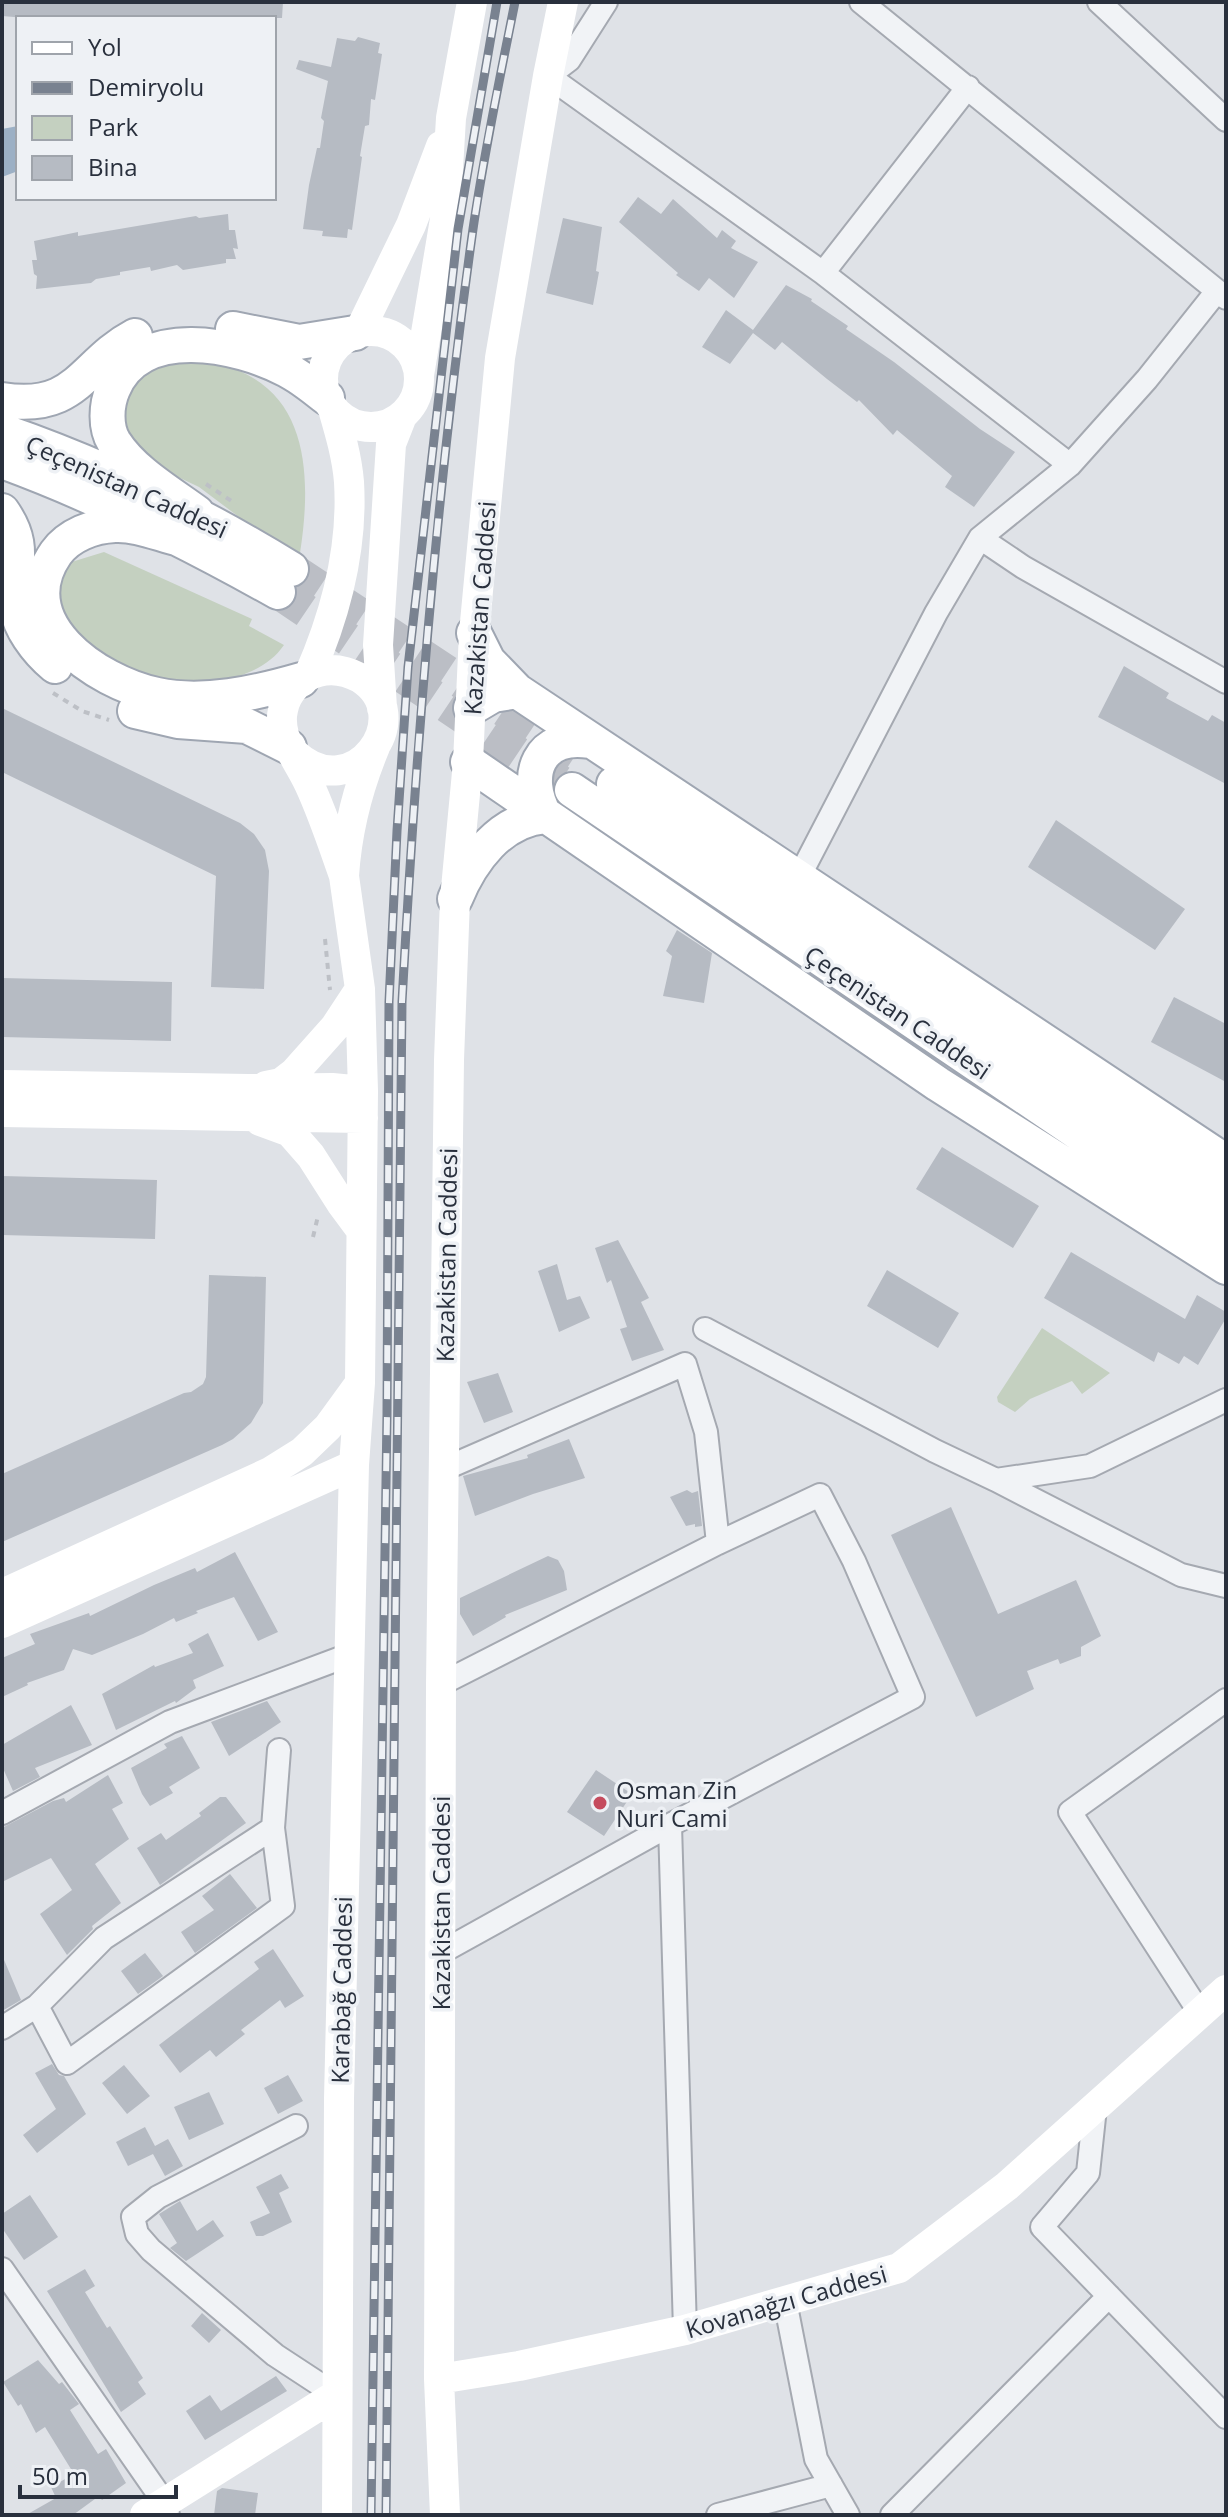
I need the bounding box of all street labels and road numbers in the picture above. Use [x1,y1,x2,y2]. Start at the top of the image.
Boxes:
street label: Çeçenistan Caddesi [21,427,233,545]
street label: Kazakistan Caddesi [455,500,503,716]
street label: Çeçenistan Caddesi [799,938,997,1086]
street label: Kazakistan Caddesi [428,1148,464,1362]
street label: Kazakistan Caddesi [424,1796,457,2010]
street label: Karabağ Caddesi [323,1896,359,2084]
street label: Kovanağzı Caddesi [682,2256,890,2346]

